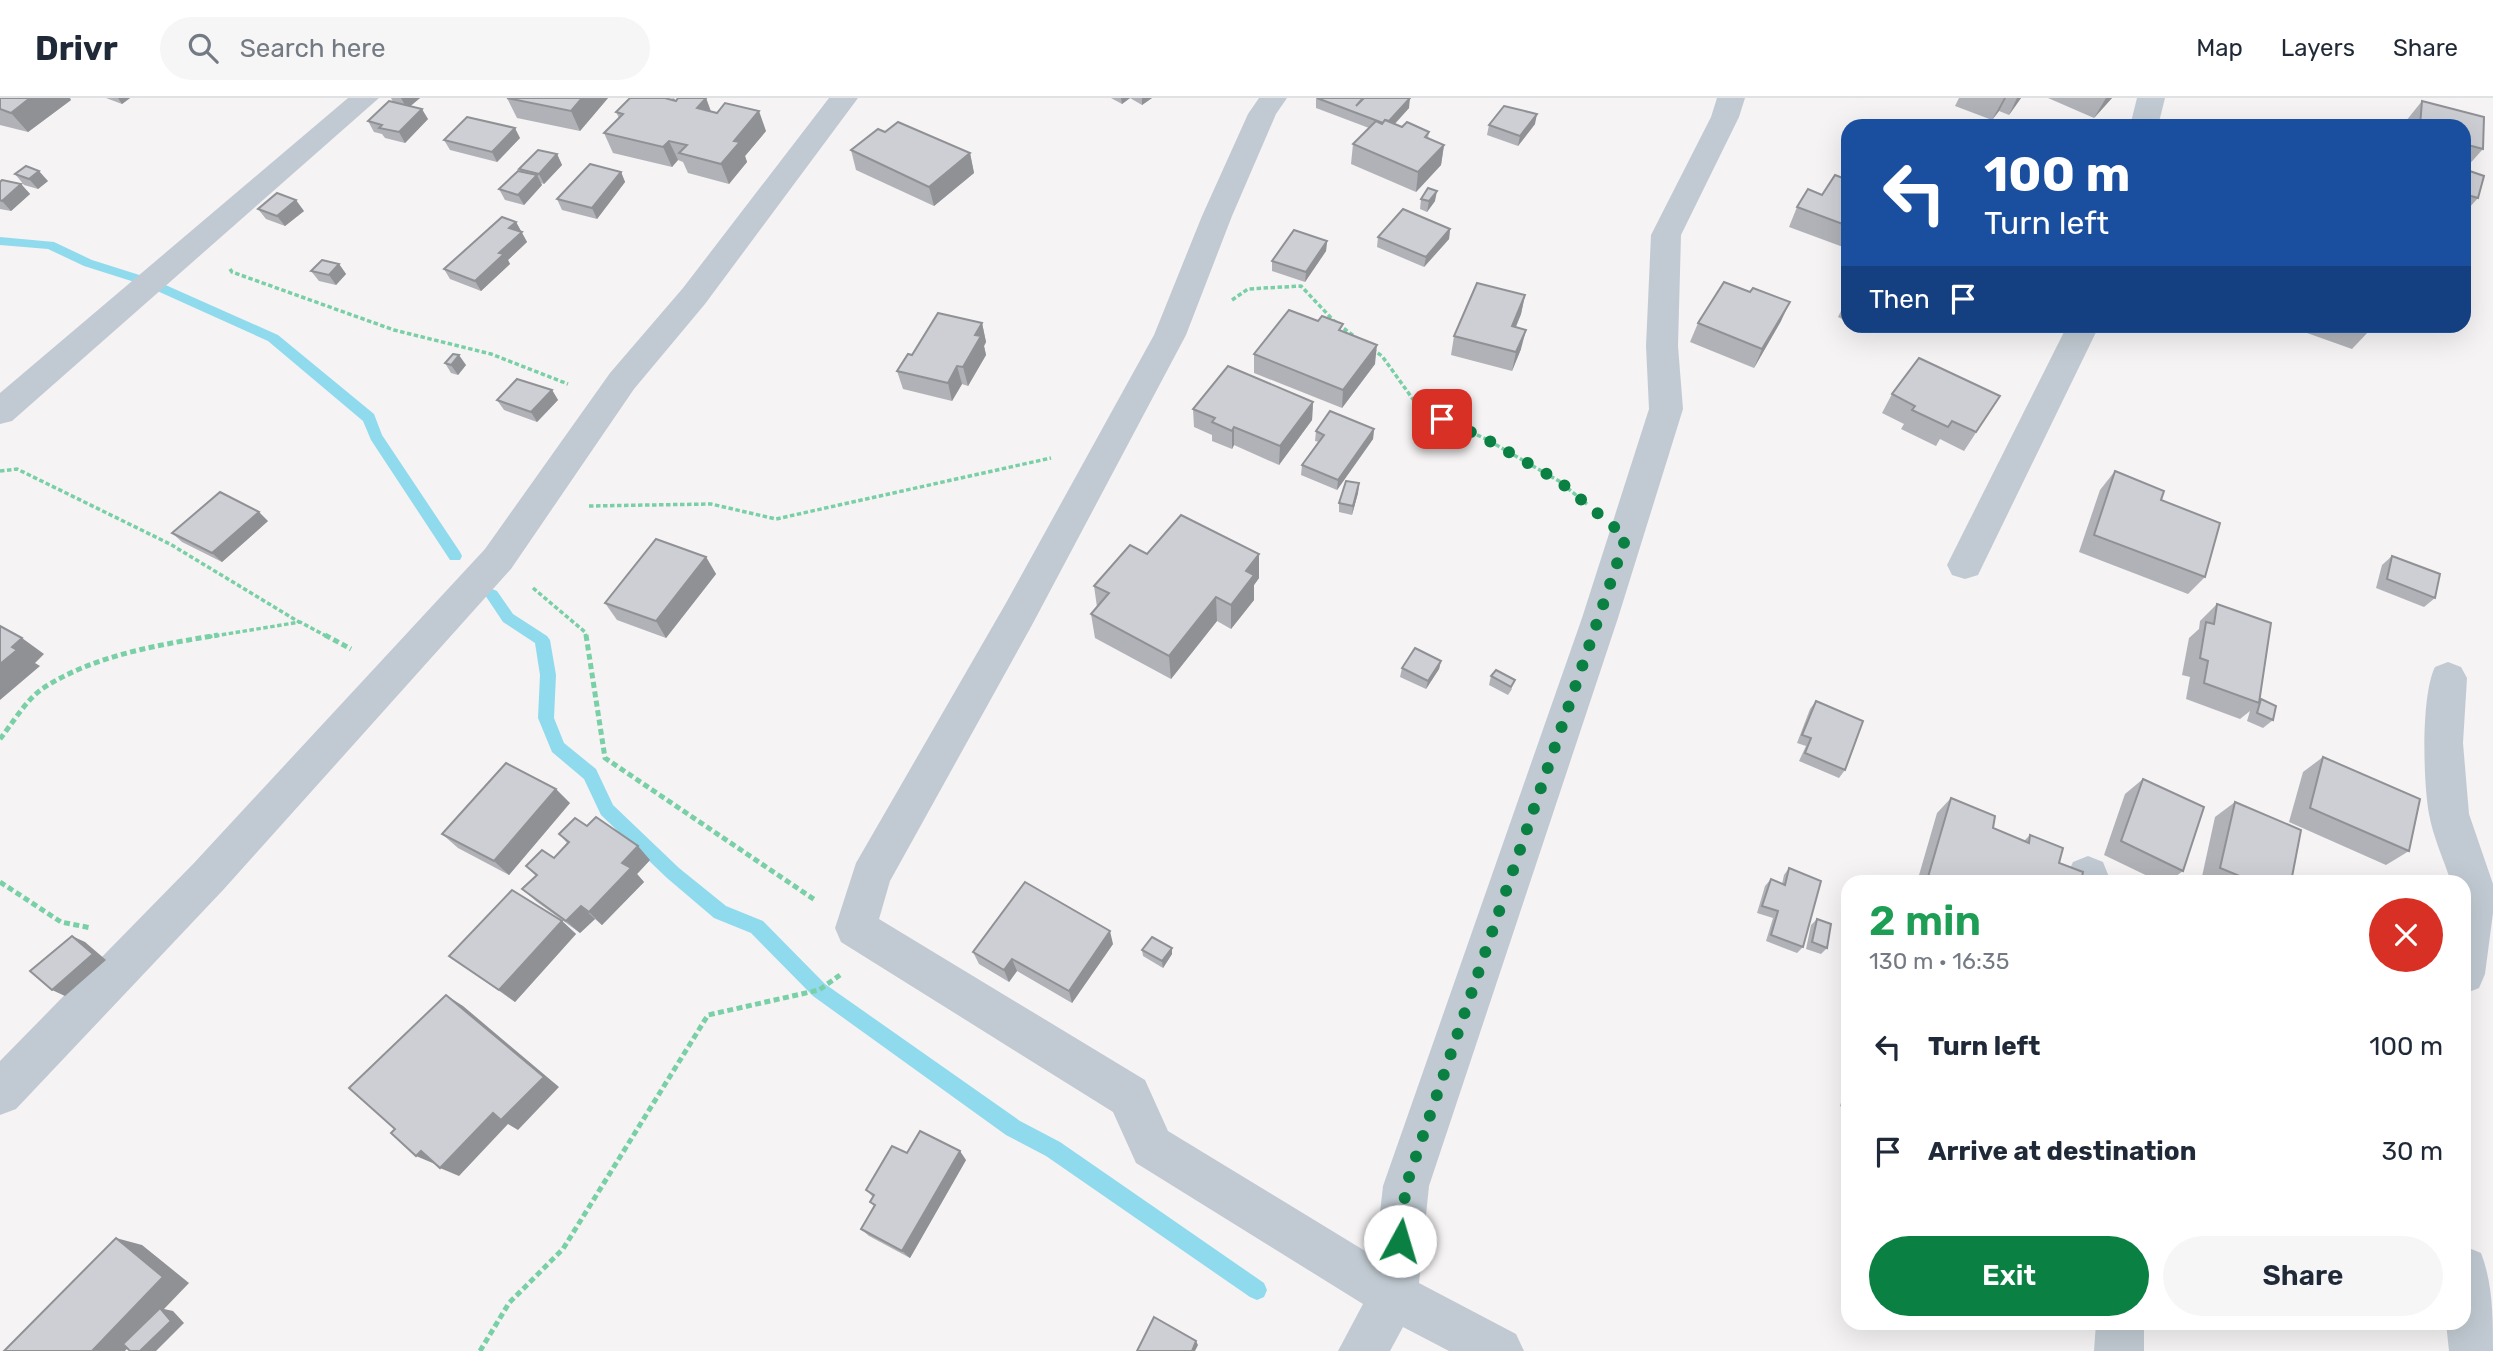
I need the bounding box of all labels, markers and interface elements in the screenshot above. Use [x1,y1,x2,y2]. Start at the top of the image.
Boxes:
search box [160,17,650,80]
text: Drivr [35,29,118,68]
icon: search [184,29,222,67]
text: Search here [240,33,386,64]
text: Map [2196,34,2243,62]
text: Layers [2281,34,2355,62]
text: Share [2393,34,2458,62]
text: 100 m [1984,145,2130,203]
icon: left [1869,147,1960,238]
text: Turn left [1984,204,2109,242]
icon: arrive [1944,280,1982,318]
text: Then [1869,284,1930,315]
pin [1412,389,1472,449]
icon: arrive [1423,400,1461,438]
text: 2 min [1869,896,1981,946]
button: close [2369,898,2443,972]
text: 130 m · 16:35 [1869,947,2009,975]
icon: left [1869,1028,1907,1066]
text: Turn left [1928,1031,2040,1062]
text: 100 m [2369,1031,2443,1062]
icon: arrive [1869,1133,1907,1171]
text: Arrive at destination [1928,1136,2196,1167]
text: 30 m [2381,1136,2443,1167]
position arrow [1363,1204,1437,1278]
button: Exit [1869,1236,2149,1316]
button: Share [2163,1236,2443,1316]

